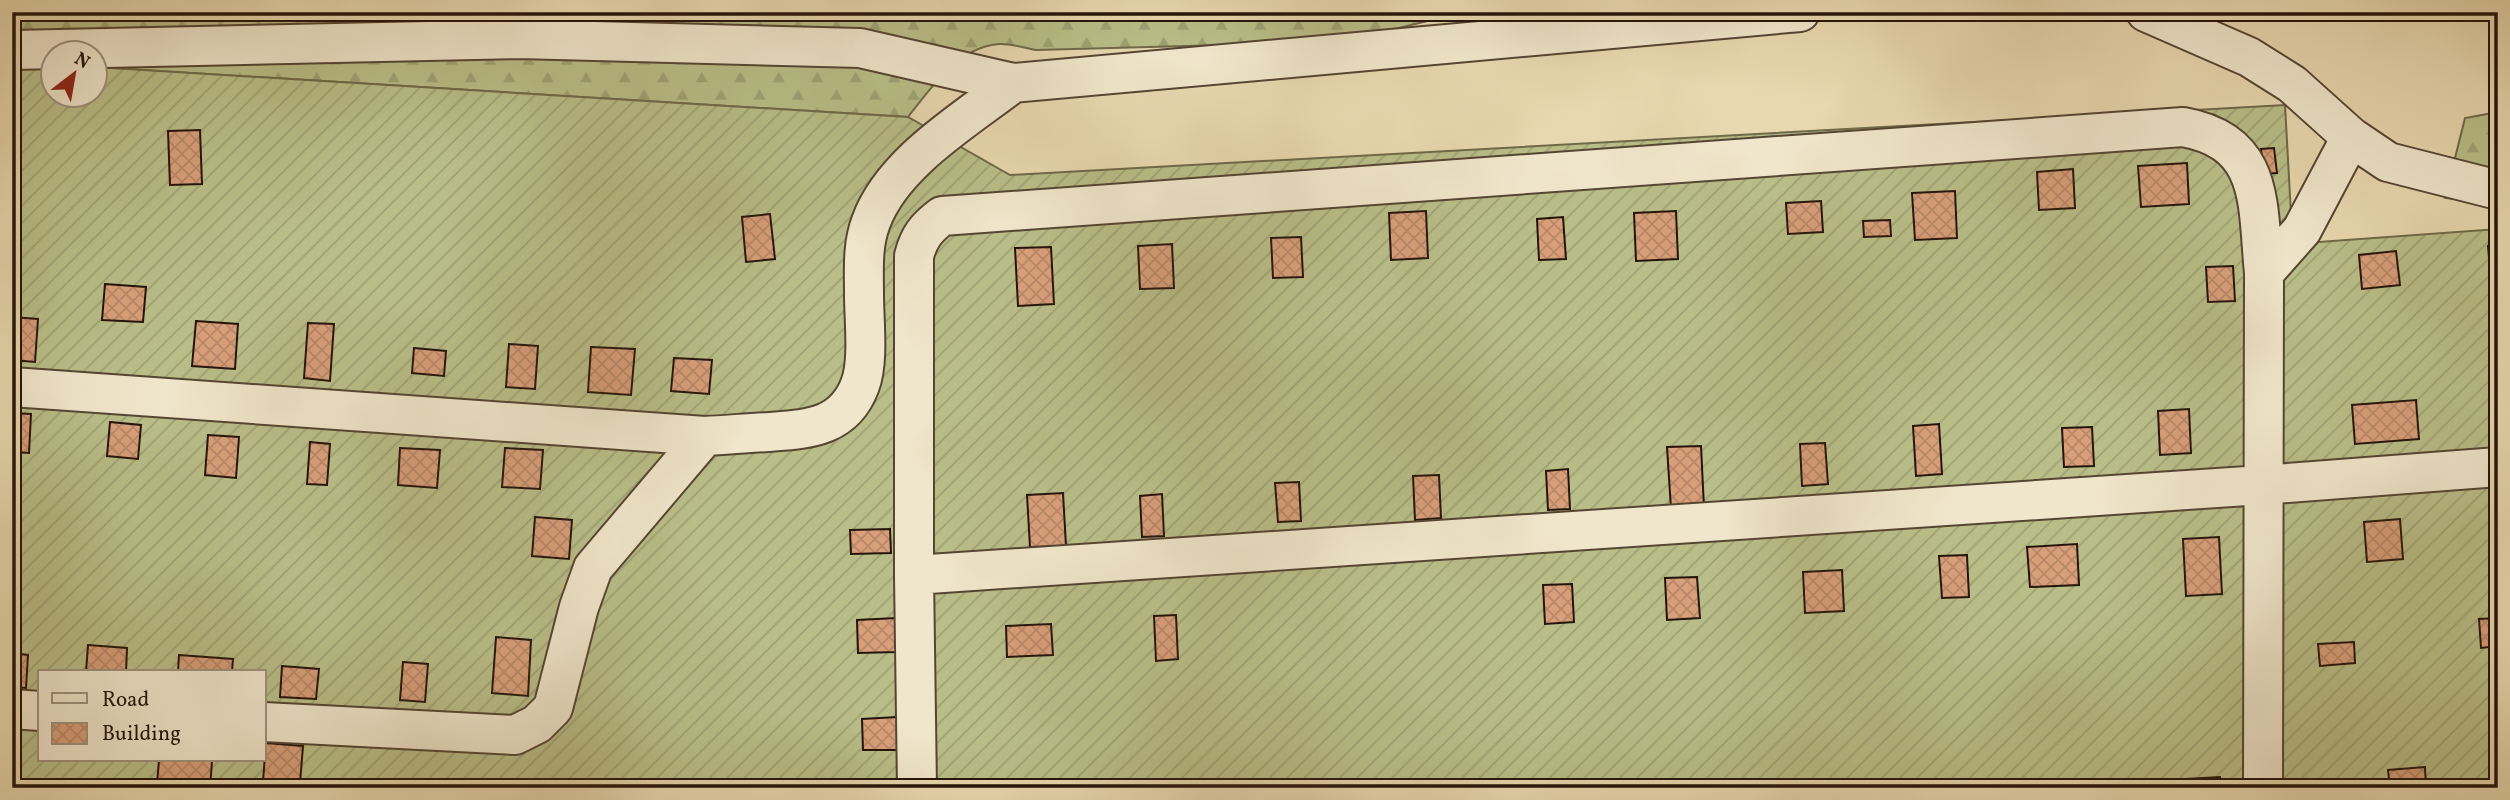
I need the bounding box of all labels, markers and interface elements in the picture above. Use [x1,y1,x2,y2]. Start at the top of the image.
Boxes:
north arrow [38,38,108,108]
text: N [69,46,95,76]
legend [38,670,266,762]
text: Road [102,686,149,715]
text: Building [102,720,181,749]

